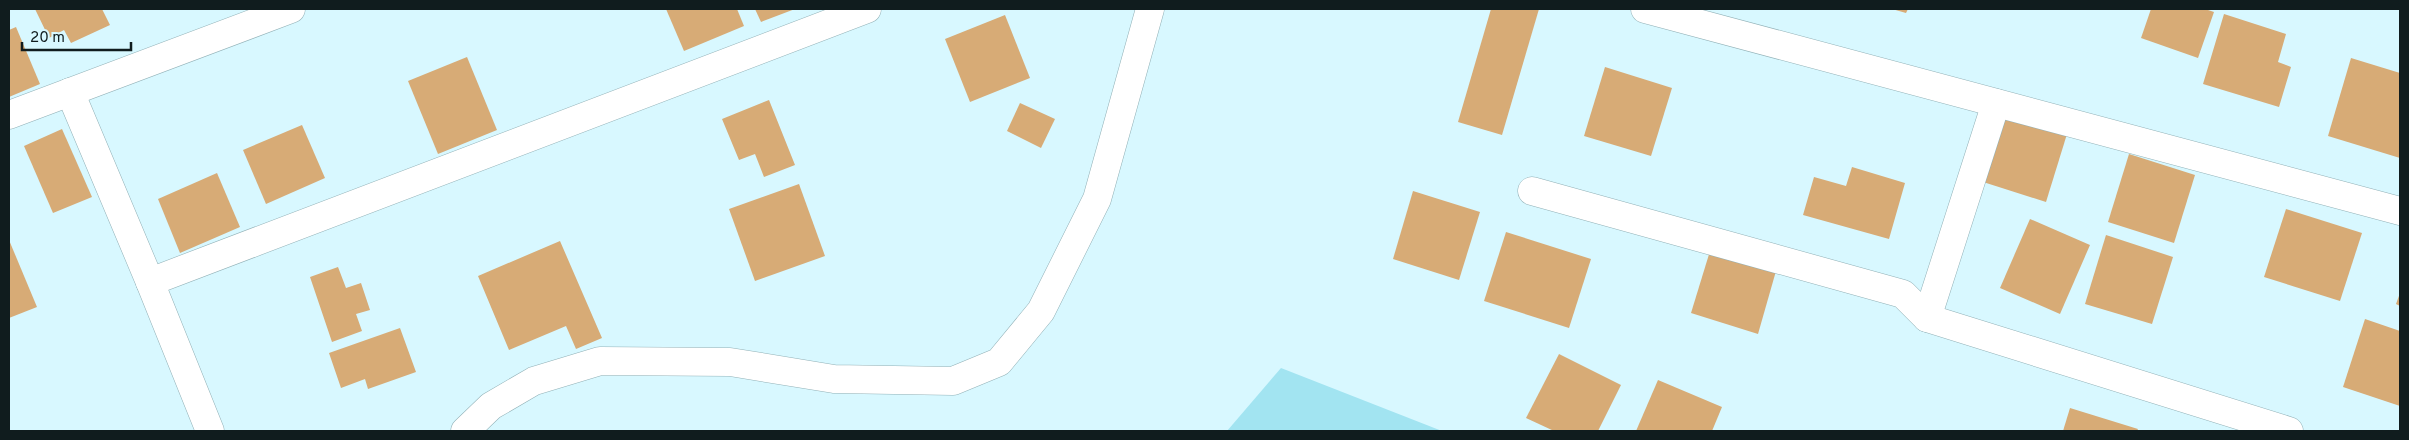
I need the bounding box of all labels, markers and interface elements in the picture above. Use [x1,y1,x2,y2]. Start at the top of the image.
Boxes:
scale bar [22,20,131,52]
text: 20 m [30,29,65,48]

